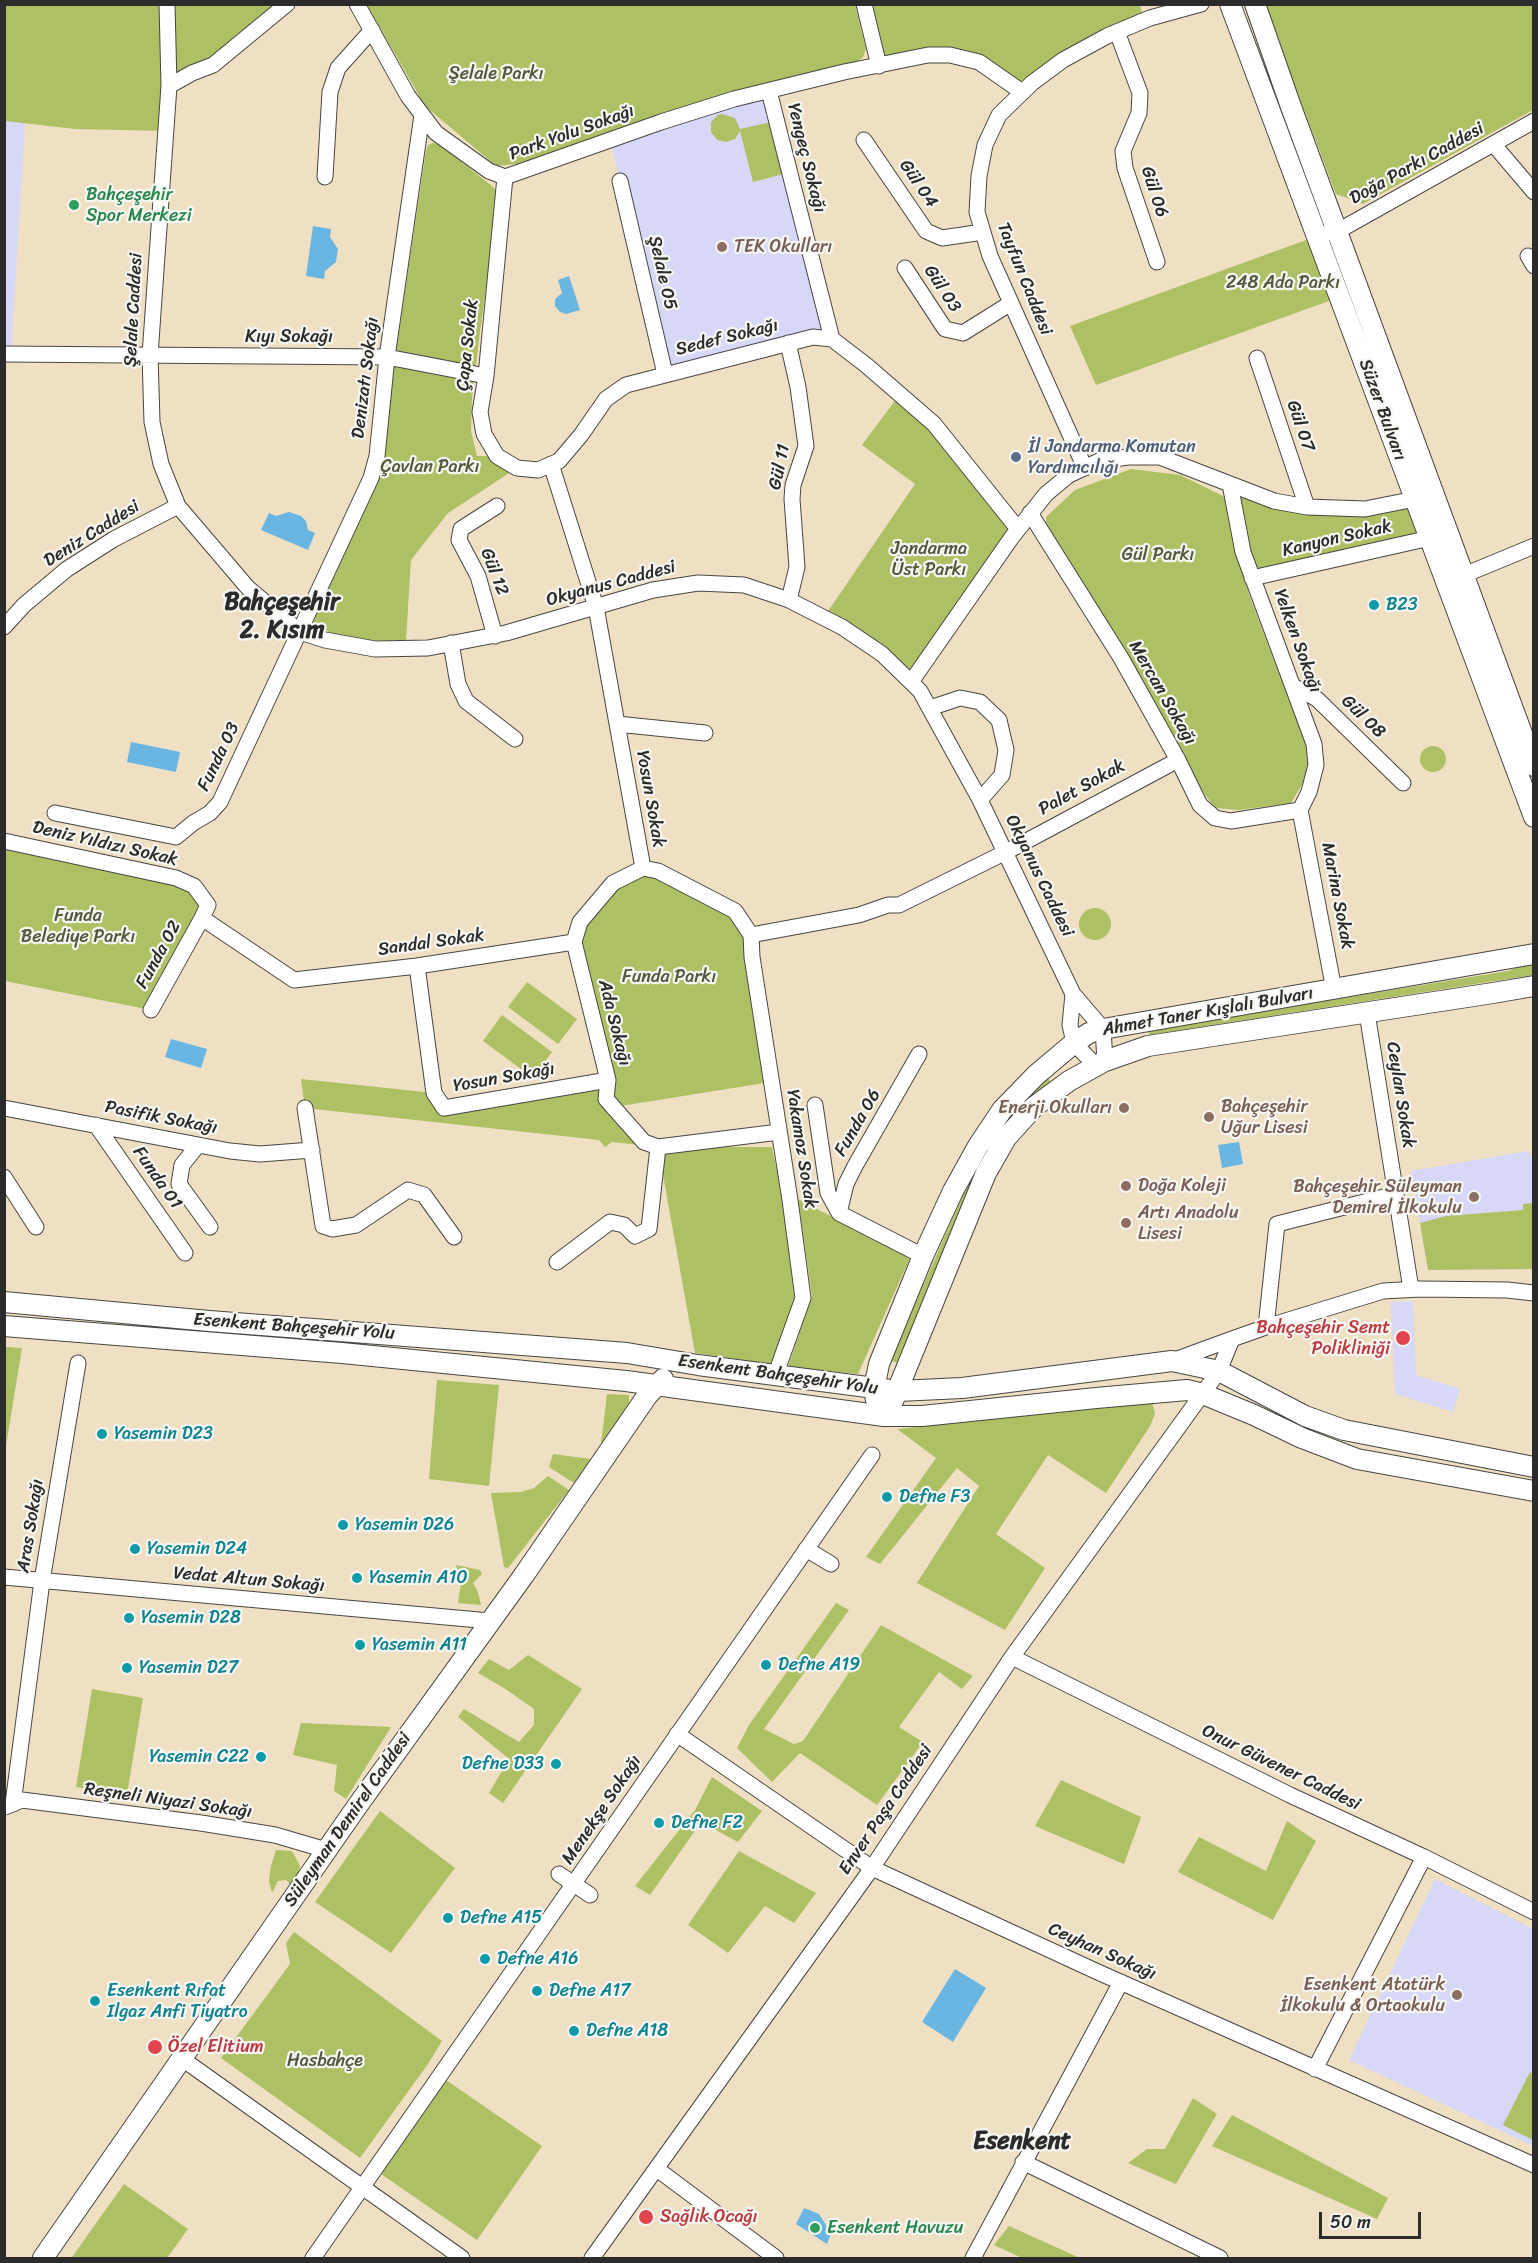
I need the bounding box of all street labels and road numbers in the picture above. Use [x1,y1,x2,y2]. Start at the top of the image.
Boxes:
street label: Park Yolu Sokağı [507,100,637,166]
street label: Yengeç Sokağı [782,101,830,215]
street label: Doğa Parkı Caddesi [1346,118,1488,210]
street label: Gül 04 [894,156,942,212]
street label: Gül 06 [1136,164,1172,220]
street label: Tayfun Caddesi [992,220,1056,338]
street label: Şelale 05 [643,234,681,312]
street label: Şelale Caddesi [120,252,148,368]
street label: Gül 03 [919,261,965,317]
street label: Çapa Sokak [452,298,484,392]
street label: Sedef Sokağı [674,315,780,361]
street label: Denizatı Sokağı [348,316,384,440]
street label: Kıyı Sokağı [245,326,333,348]
street label: Süzer Bulvarı [1354,356,1410,464]
street label: Gül 07 [1281,398,1319,454]
street label: Gül 11 [765,442,795,492]
street label: Deniz Caddesi [40,496,144,572]
street label: Kanyon Sokak [1280,516,1394,562]
street label: Gül 12 [475,545,513,599]
street label: Okyanus Caddesi [544,556,678,612]
street label: Yelken Sokağı [1268,586,1326,696]
street label: Mercan Sokağı [1123,637,1201,749]
street label: Gül 08 [1336,691,1390,743]
street label: Funda 03 [193,719,245,795]
street label: Yosun Sokak [631,749,669,849]
street label: Palet Sokak [1035,755,1129,821]
street label: Okyanus Caddesi [1000,812,1078,940]
street label: Deniz Yıldızı Sokak [30,817,180,871]
street label: Marina Sokak [1316,841,1358,951]
street label: Funda 02 [132,917,186,993]
street label: Sandal Sokak [377,925,485,961]
street label: Ada Sokağı [593,978,635,1068]
street label: Ahmet Taner Kışlalı Bulvarı [1101,983,1315,1041]
street label: Ceylan Sokak [1381,1040,1419,1150]
street label: Yosun Sokağı [452,1058,556,1098]
street label: Funda 06 [830,1086,886,1160]
street label: Yakamoz Sokak [781,1088,821,1210]
street label: Pasifik Sokağı [103,1097,219,1139]
street label: Funda 01 [128,1143,186,1213]
street label: Esenkent Bahçeşehir Yolu [193,1309,395,1345]
street label: Esenkent Bahçeşehir Yolu [677,1350,879,1400]
street label: Aras Sokağı [13,1478,49,1574]
street label: Vedat Altun Sokağı [173,1563,325,1597]
street label: Onur Güvener Caddesi [1198,1720,1364,1816]
street label: Süleyman Demirel Caddesi [280,1729,416,1911]
street label: Enver Paşa Caddesi [834,1741,938,1879]
street label: Menekşe Sokağı [557,1751,647,1869]
street label: Reşneli Niyazi Sokağı [83,1779,253,1823]
street label: Ceyhan Sokağı [1045,1919,1159,1985]

